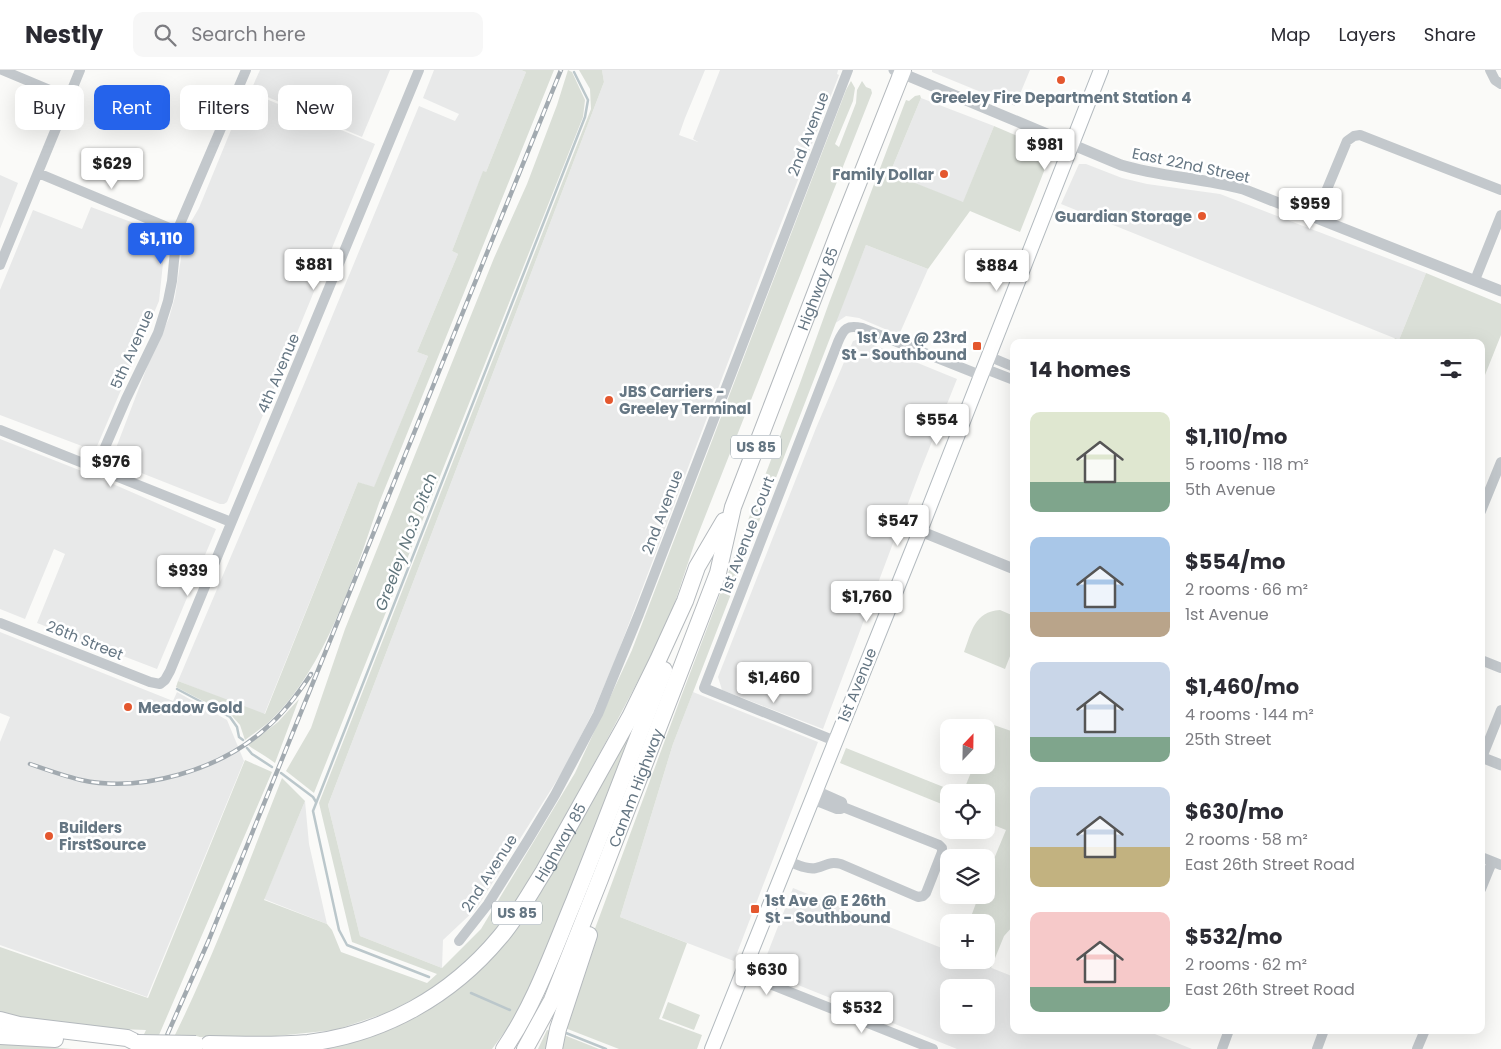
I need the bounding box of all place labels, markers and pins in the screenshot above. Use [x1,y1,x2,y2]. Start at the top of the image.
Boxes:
marker: Greeley Fire Department Station 4 [1055,74,1067,86]
place label: Greeley Fire Department Station 4 [931,87,1191,108]
pin: $981 [1015,128,1075,171]
pin: $629 [82,148,142,190]
place label: Family Dollar [832,164,935,185]
marker: Family Dollar [938,168,950,180]
pin: $959 [1280,188,1340,230]
place label: Guardian Storage [1055,206,1192,227]
marker: Guardian Storage [1196,210,1208,222]
pin: $1,110 [120,222,202,265]
pin: $881 [284,248,344,291]
pin: $884 [967,250,1027,292]
place label: 1st Ave @ 23rd St - Southbound [841,327,967,365]
marker: 1st Ave @ 23rd St - Southbound [971,340,983,352]
place label: JBS Carriers - Greeley Terminal [619,381,751,419]
marker: JBS Carriers - Greeley Terminal [603,394,615,406]
pin: $554 [907,404,967,446]
pin: $976 [81,446,141,488]
pin: $547 [868,504,928,547]
pin: $939 [158,554,218,597]
pin: $1,760 [826,580,908,623]
pin: $1,460 [733,662,815,704]
place label: Meadow Gold [138,697,243,718]
marker: Meadow Gold [122,701,134,713]
place label: Builders FirstSource [59,817,146,855]
marker: Builders FirstSource [43,830,55,842]
place label: 1st Ave @ E 26th St - Southbound [765,890,891,928]
marker: 1st Ave @ E 26th St - Southbound [749,903,761,915]
pin: $630 [737,954,797,996]
pin: $532 [832,992,892,1034]

